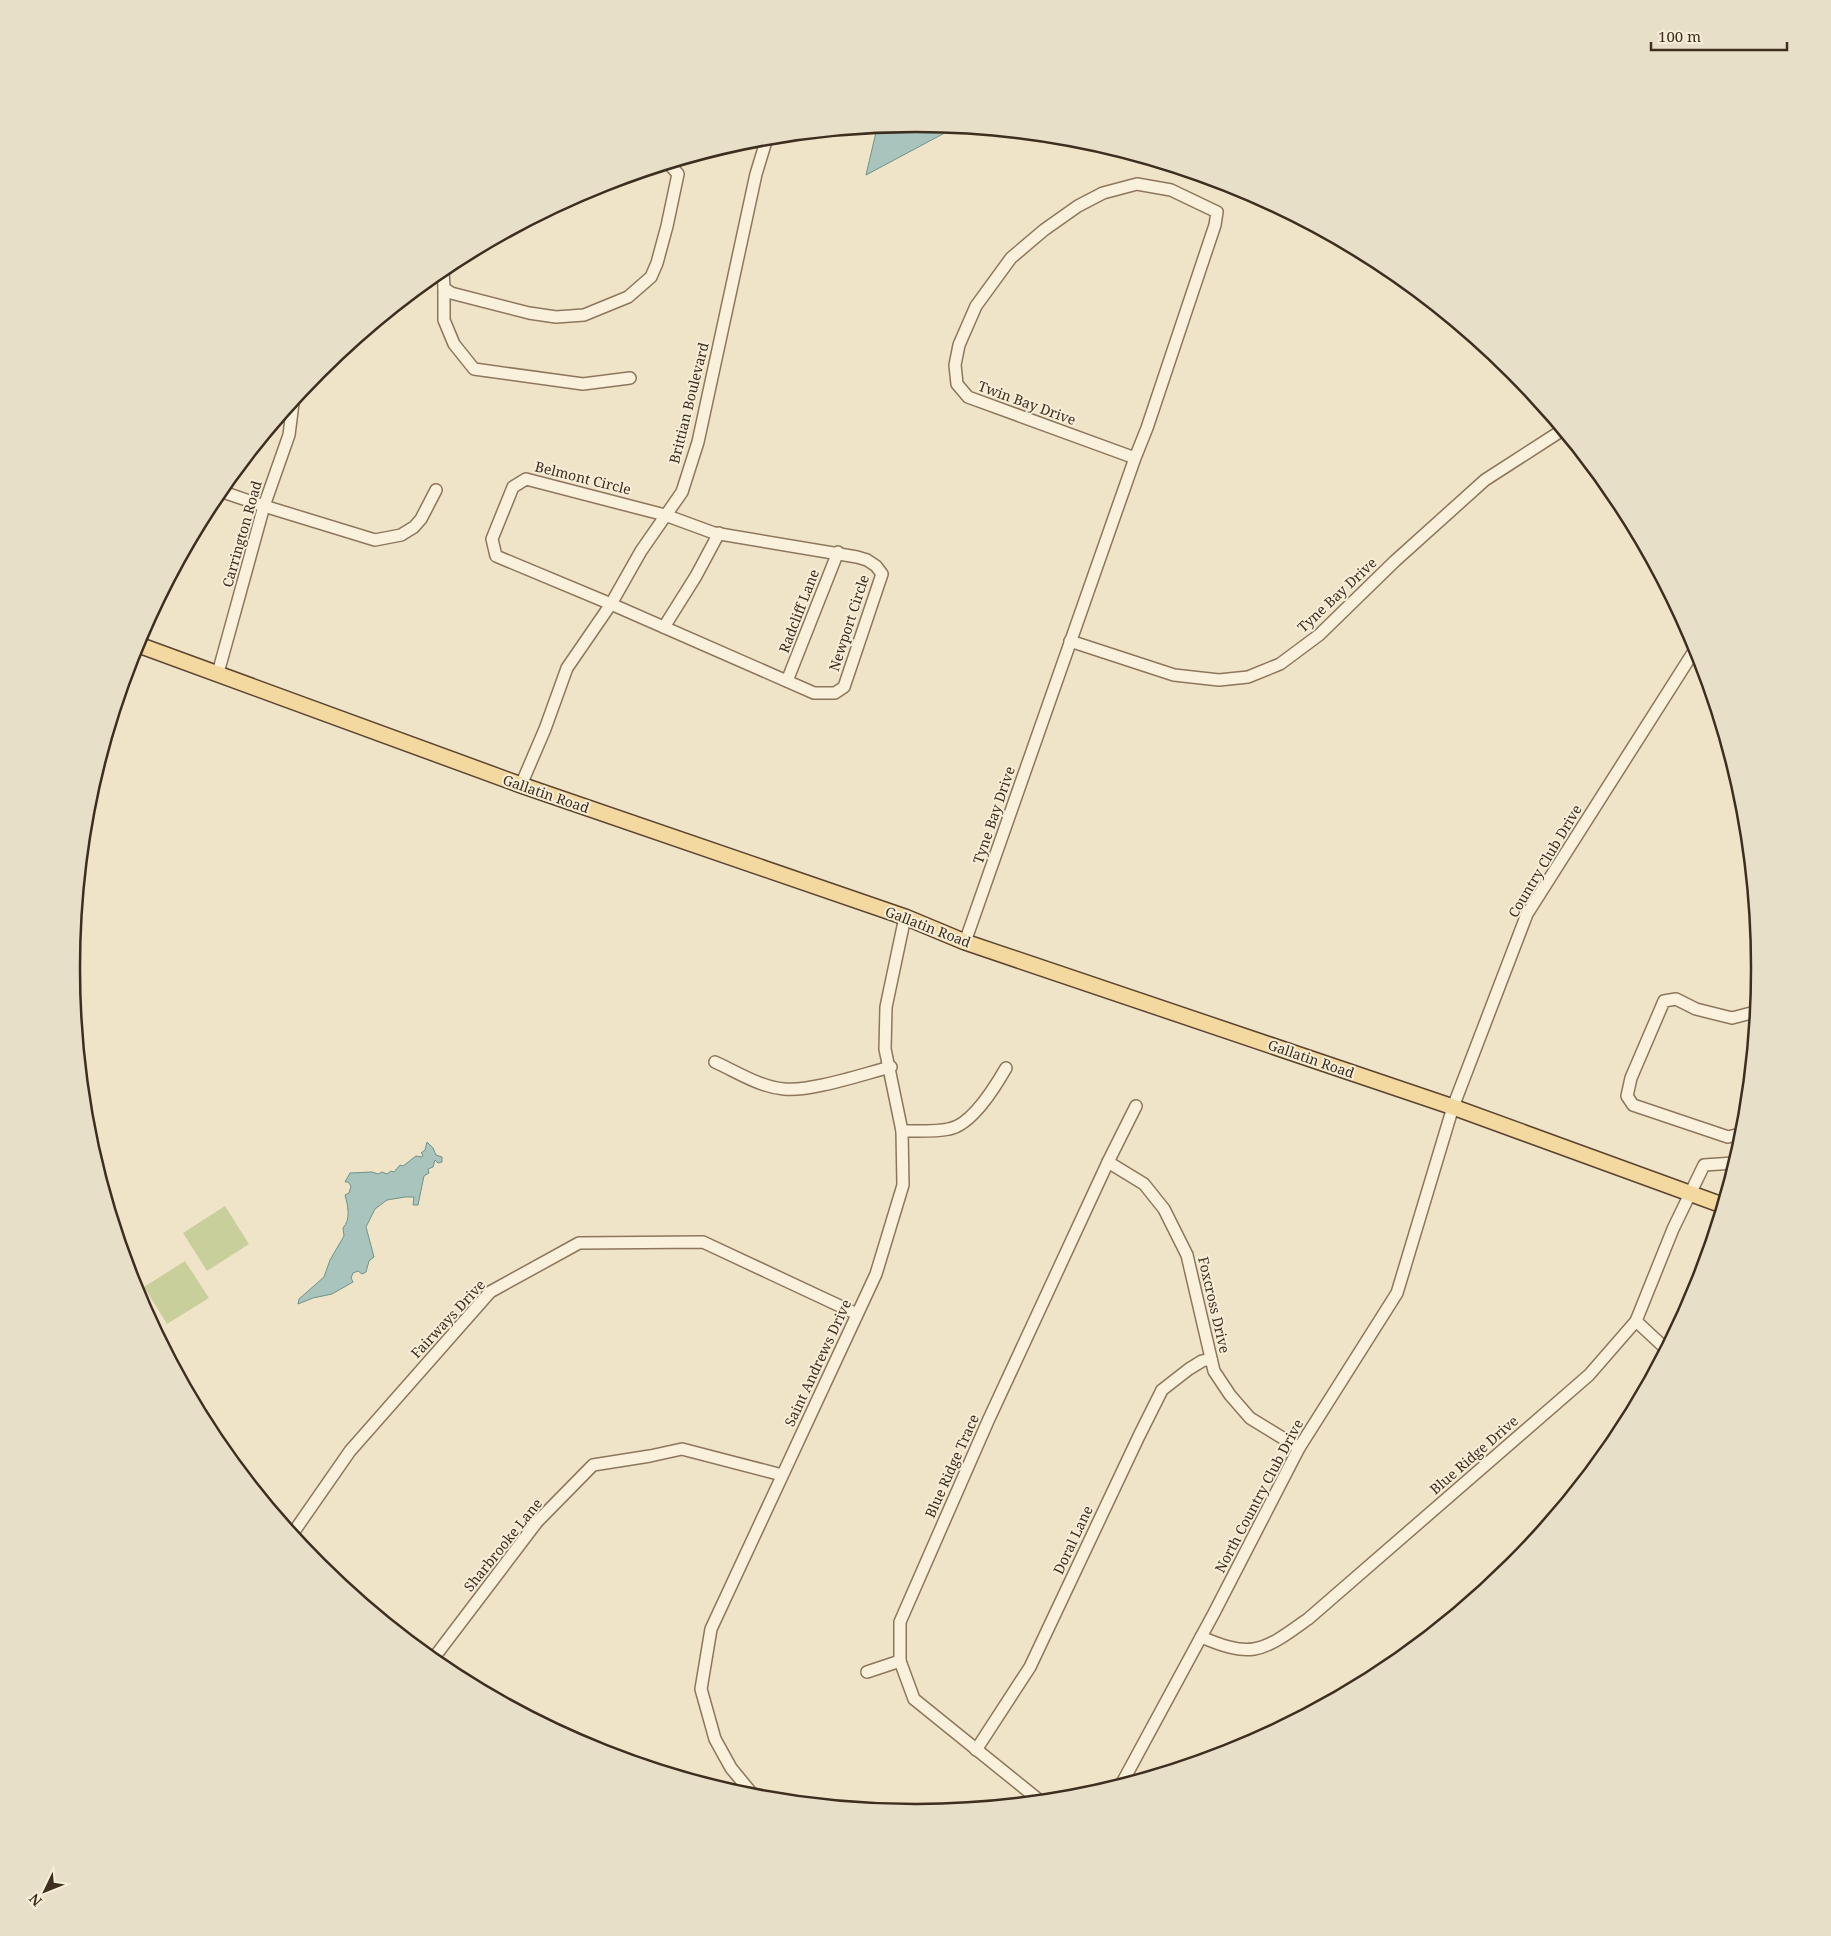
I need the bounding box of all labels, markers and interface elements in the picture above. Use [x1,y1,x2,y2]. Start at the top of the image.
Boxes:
scale bar [1651,20,1787,52]
text: 100 m [1658,26,1701,46]
street label: Brittian Boulevard [664,340,713,465]
street label: Twin Bay Drive [976,376,1079,429]
street label: Belmont Circle [533,456,633,499]
street label: Carrington Road [217,478,266,589]
street label: Tyne Bay Drive [1293,553,1380,636]
street label: Radcliff Lane [774,566,823,655]
street label: Newport Circle [824,572,873,674]
street label: Tyne Bay Drive [968,764,1019,866]
street label: Gallatin Road [500,770,592,817]
street label: Country Club Drive [1503,801,1586,921]
street label: Gallatin Road [883,901,974,952]
street label: Gallatin Road [1265,1035,1357,1082]
street label: Foxcross Drive [1194,1255,1235,1355]
street label: Fairways Drive [406,1275,489,1362]
street label: Saint Andrews Drive [780,1296,855,1429]
street label: Blue Ridge Trace [920,1411,983,1521]
street label: Blue Ridge Drive [1425,1411,1522,1498]
street label: North Country Club Drive [1210,1416,1307,1576]
street label: Sharbrooke Lane [459,1494,546,1595]
street label: Doral Lane [1048,1502,1097,1577]
north arrow [20,1866,70,1916]
text: N [24,1890,46,1911]

